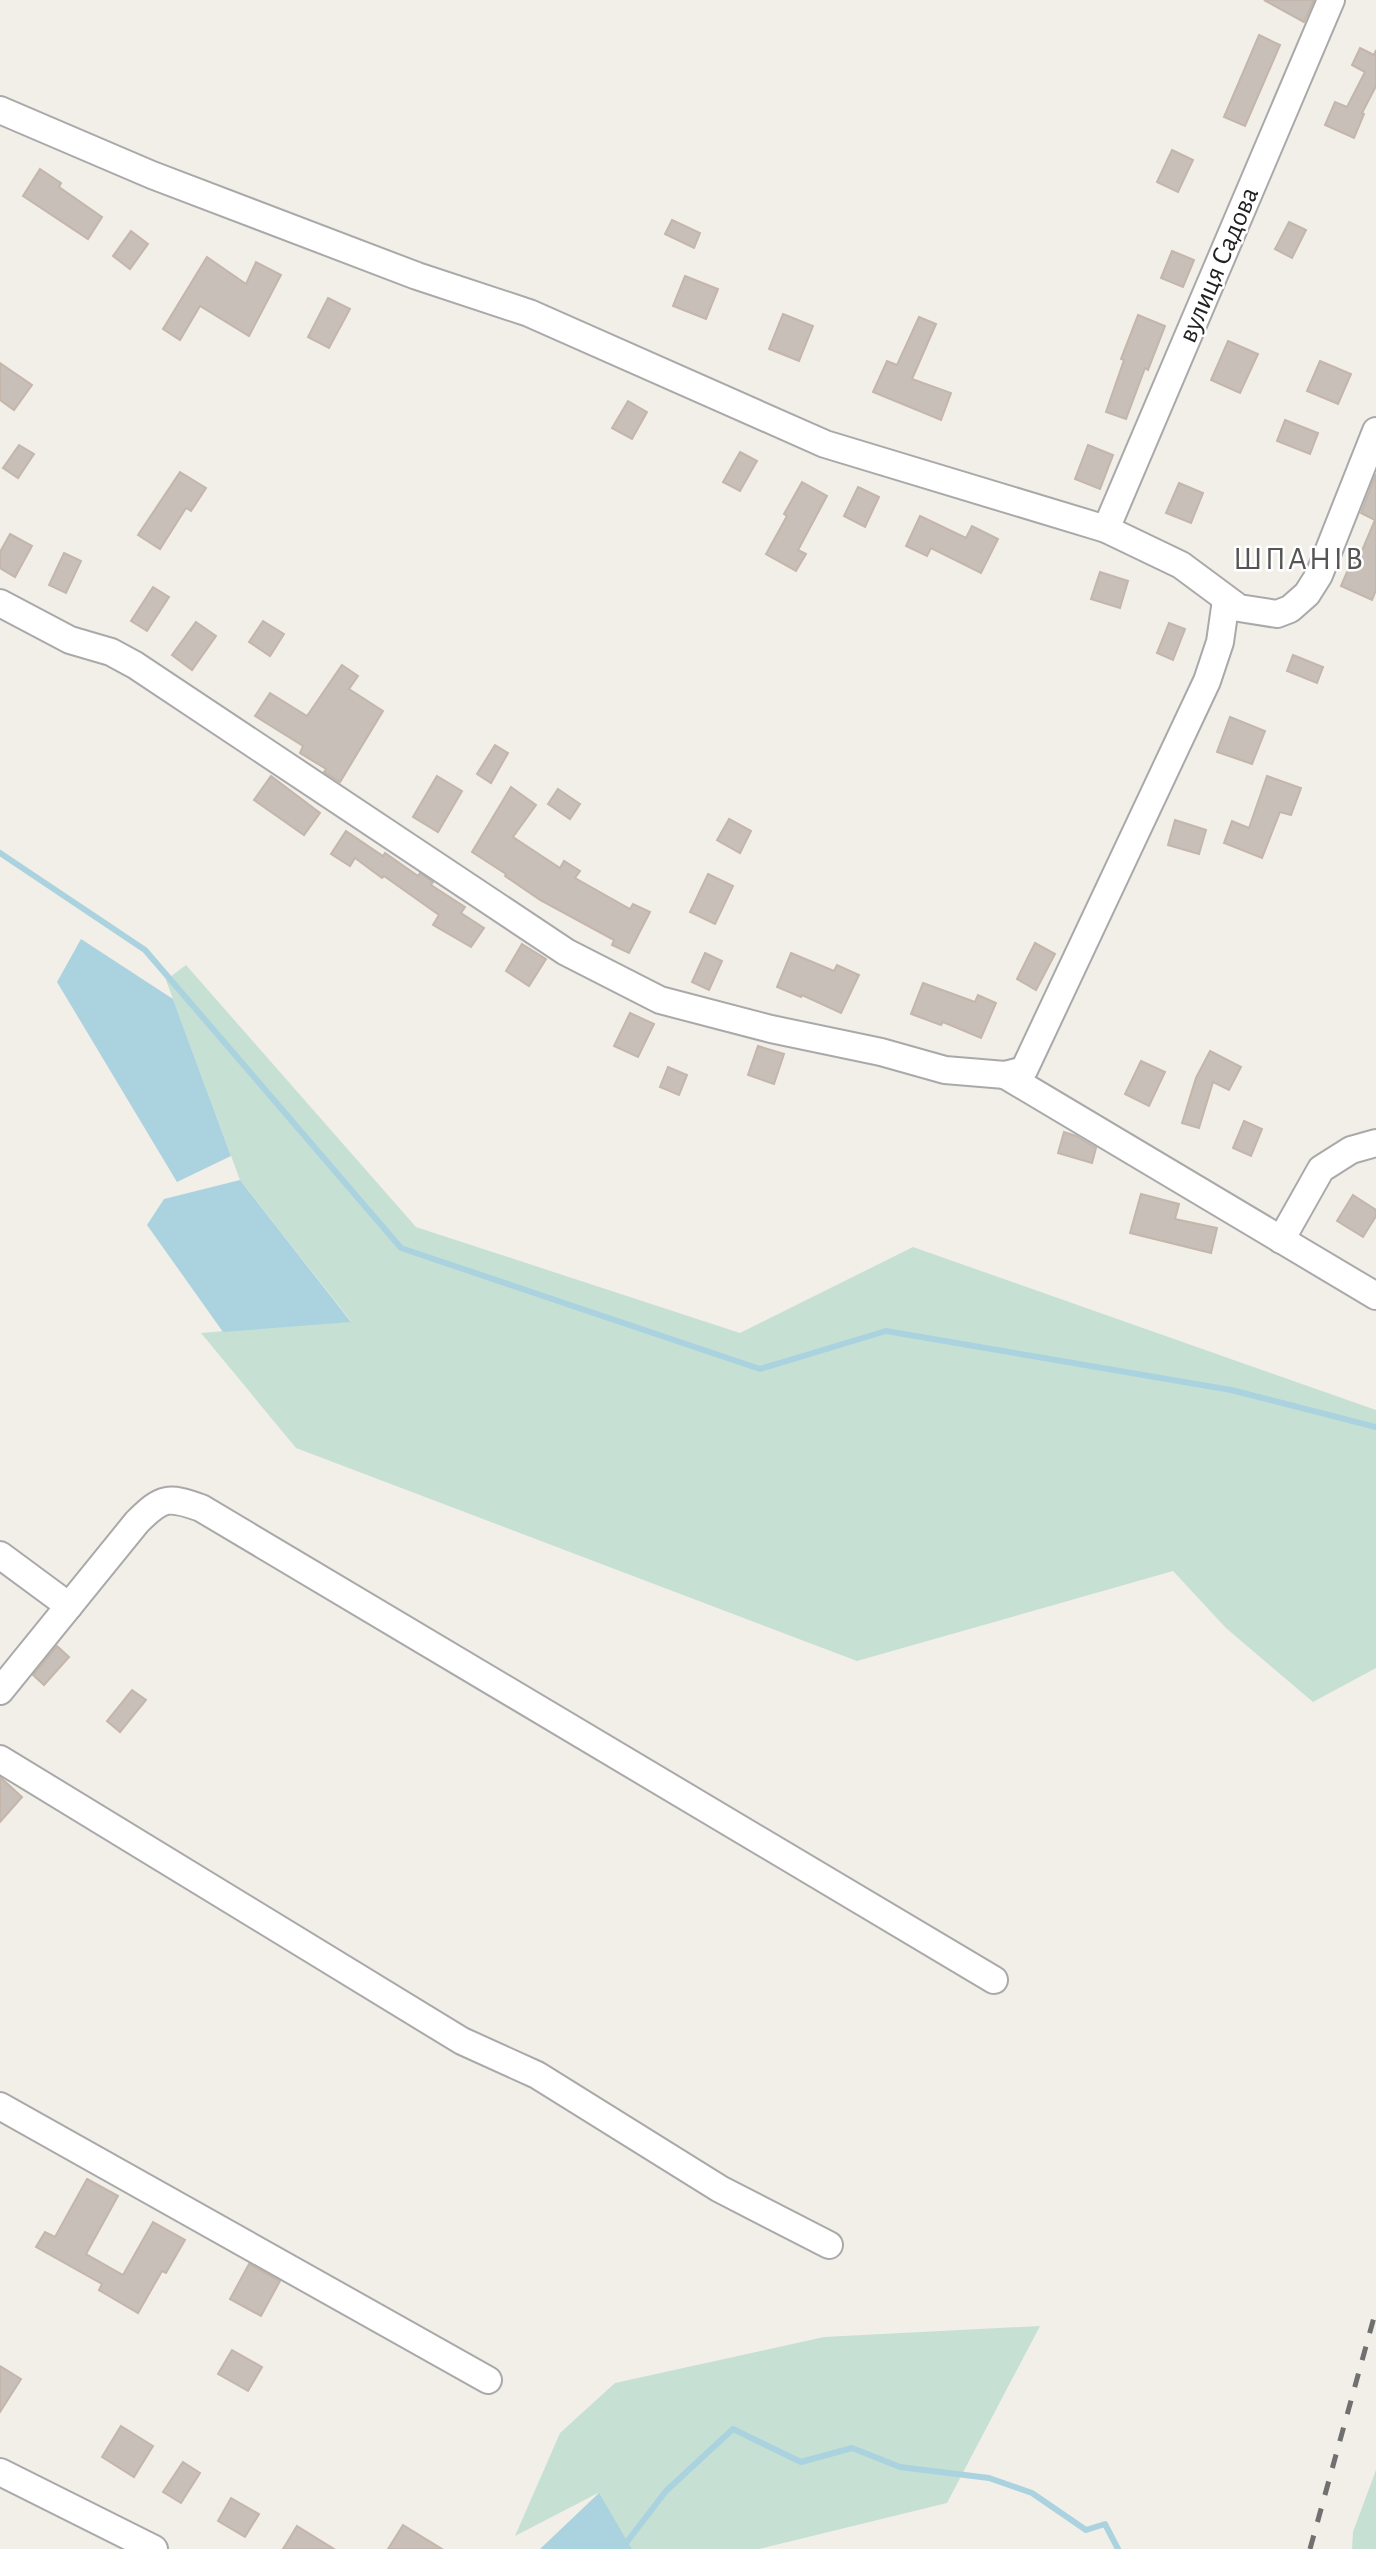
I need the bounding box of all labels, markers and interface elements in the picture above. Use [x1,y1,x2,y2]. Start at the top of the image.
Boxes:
street label: вулиця Садова [1174,183,1264,347]
district label: ШПАНІВ [1233,543,1365,575]

